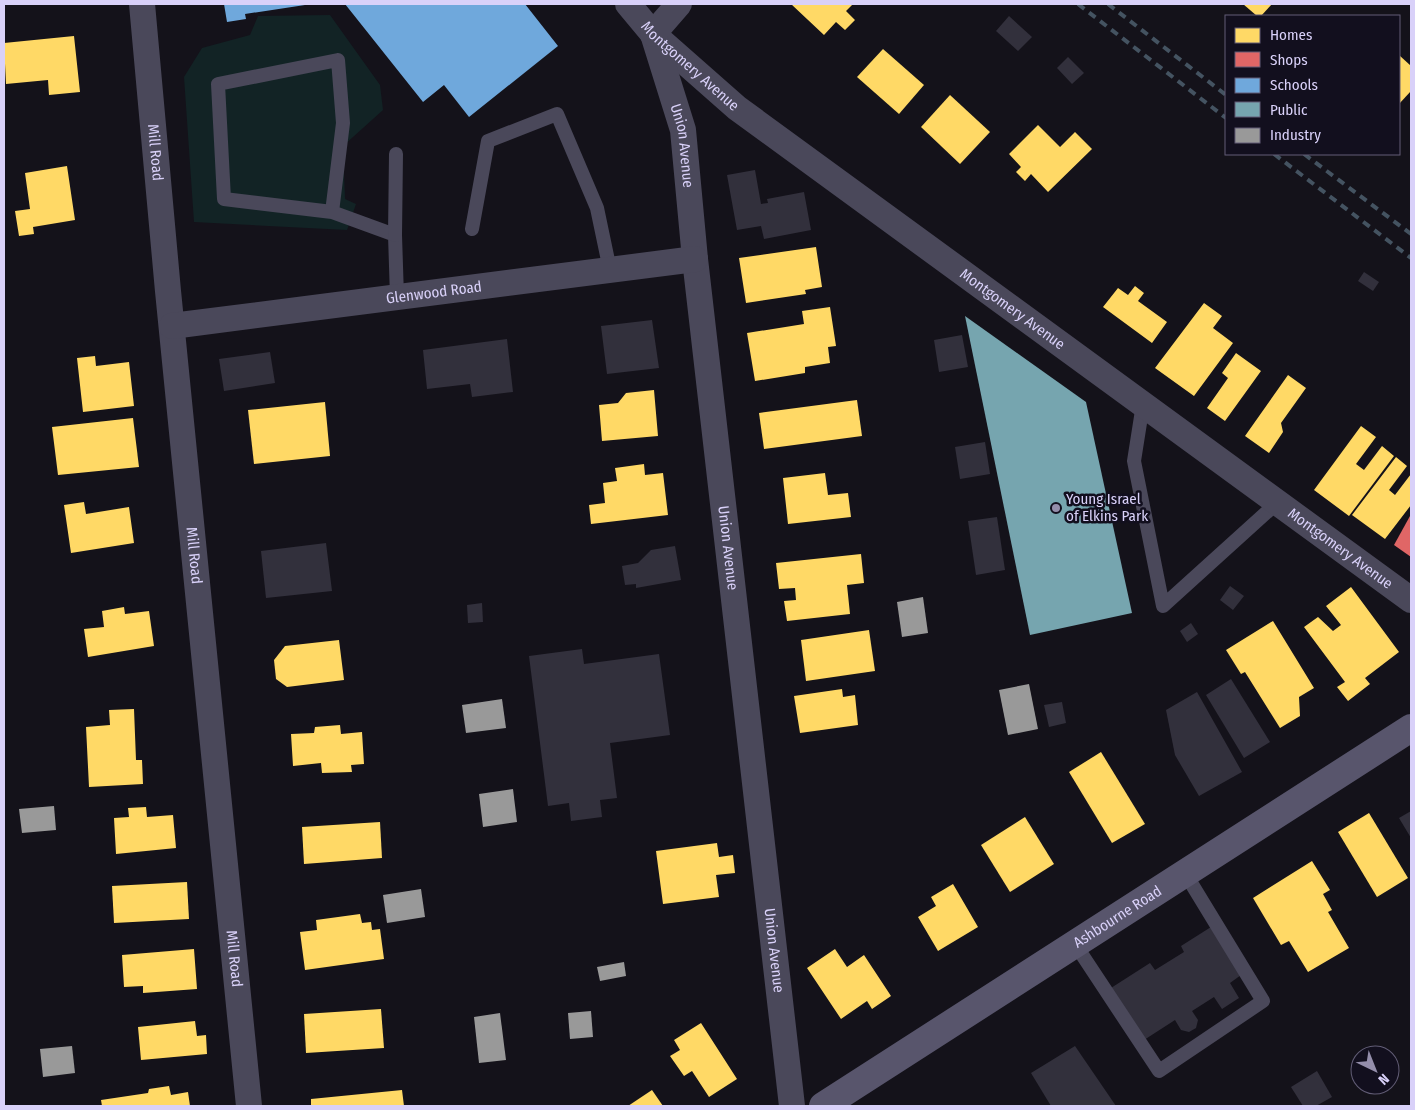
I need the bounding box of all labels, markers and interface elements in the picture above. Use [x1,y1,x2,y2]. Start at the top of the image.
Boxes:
legend [1225,15,1400,155]
street label: Montgomery Avenue [637,18,743,115]
text: Homes [1270,26,1312,44]
text: Shops [1270,51,1308,69]
text: Schools [1270,76,1318,94]
street label: Union Avenue [666,101,697,188]
text: Public [1270,101,1308,119]
street label: Mill Road [144,123,167,182]
text: Industry [1270,126,1321,144]
street label: Montgomery Avenue [956,265,1068,353]
street label: Glenwood Road [385,277,483,307]
place label: Young Israel of Elkins Park [1066,490,1148,525]
marker: Young Israel of Elkins Park [1050,502,1062,514]
street label: Montgomery Avenue [1284,504,1396,593]
street label: Union Avenue [714,505,742,591]
street label: Mill Road [183,526,206,585]
street label: Ashbourne Road [1070,882,1165,952]
street label: Union Avenue [760,907,788,994]
street label: Mill Road [223,929,246,988]
north arrow [1350,1045,1400,1095]
text: N [1375,1070,1392,1088]

